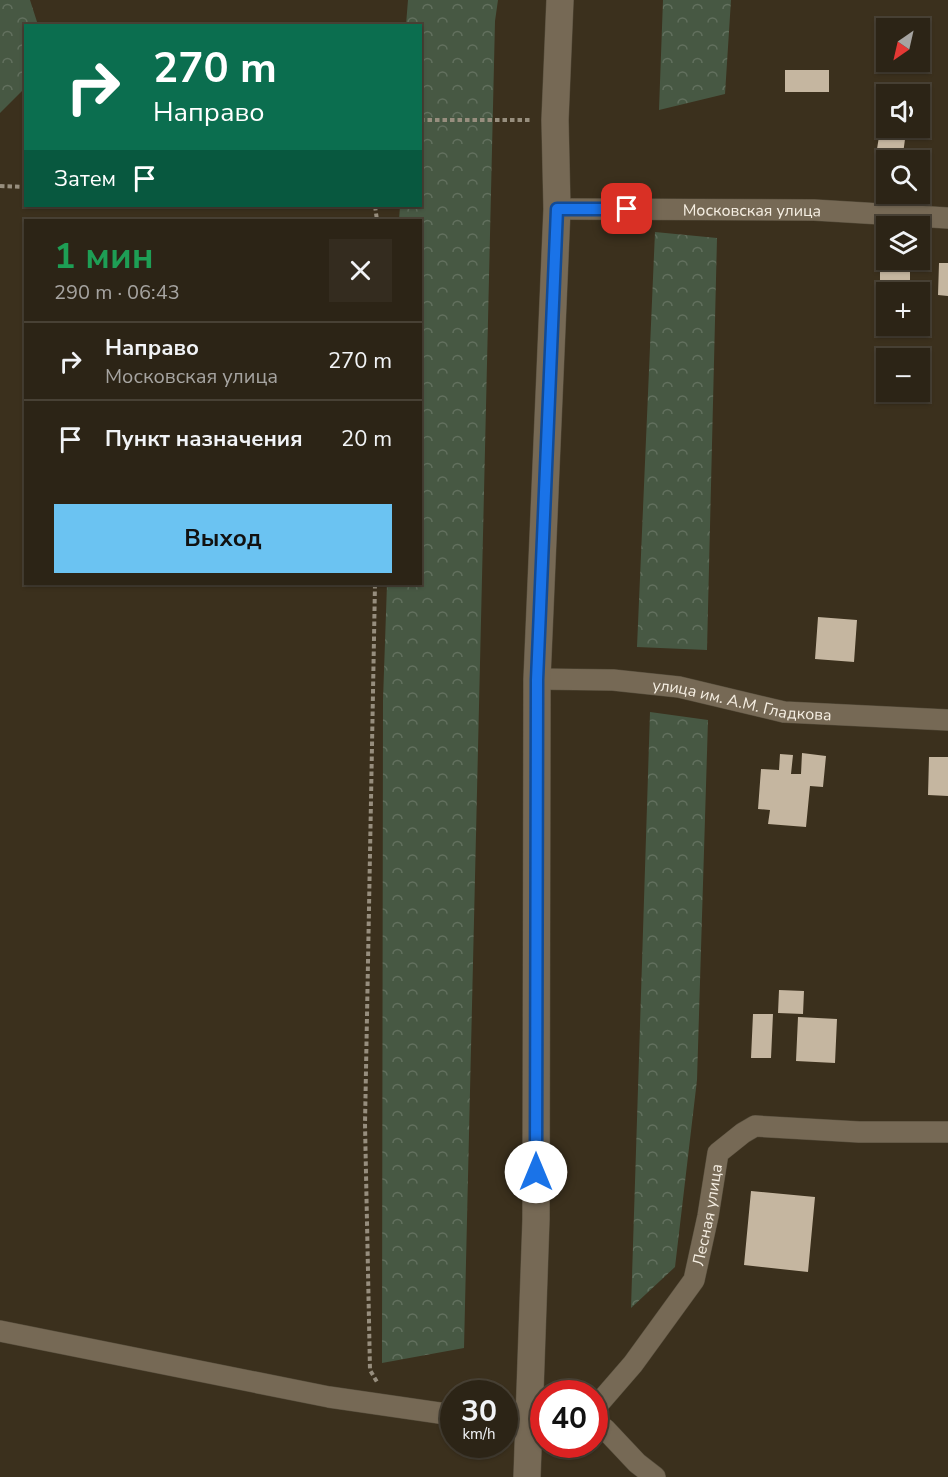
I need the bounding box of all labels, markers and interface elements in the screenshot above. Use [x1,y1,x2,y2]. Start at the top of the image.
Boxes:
north arrow [876,18,930,72]
map controls [876,18,930,402]
text: 270 m [153,40,277,97]
icon: right [54,48,132,126]
button: sound [876,84,930,138]
text: Направо [153,94,264,131]
button: search [876,150,930,204]
icon: arrive [128,162,161,195]
text: Затем [54,164,116,194]
pin [601,183,652,234]
icon: arrive [610,192,643,225]
street label: Московская улица [683,199,822,222]
button: layers [876,216,930,270]
text: 1 мин [54,232,154,281]
button: close [329,239,392,302]
text: 290 m · 06:43 [54,279,180,306]
button: + [876,282,930,336]
text: Направо [105,333,199,363]
icon: right [54,345,87,378]
text: 270 m [328,346,392,376]
button: − [876,348,930,402]
text: Московская улица [105,363,278,390]
icon: arrive [54,423,87,456]
text: Пункт назначения [105,424,303,454]
text: 20 m [341,424,392,454]
button: Выход [54,504,392,573]
street label: улица им. А.М. Гладкова [651,674,832,726]
position arrow [504,1140,568,1204]
street label: Лесная улица [687,1162,728,1268]
speed limit sign: 40 [530,1380,608,1458]
text: 30 [461,1391,497,1432]
text: km/h [462,1424,496,1444]

